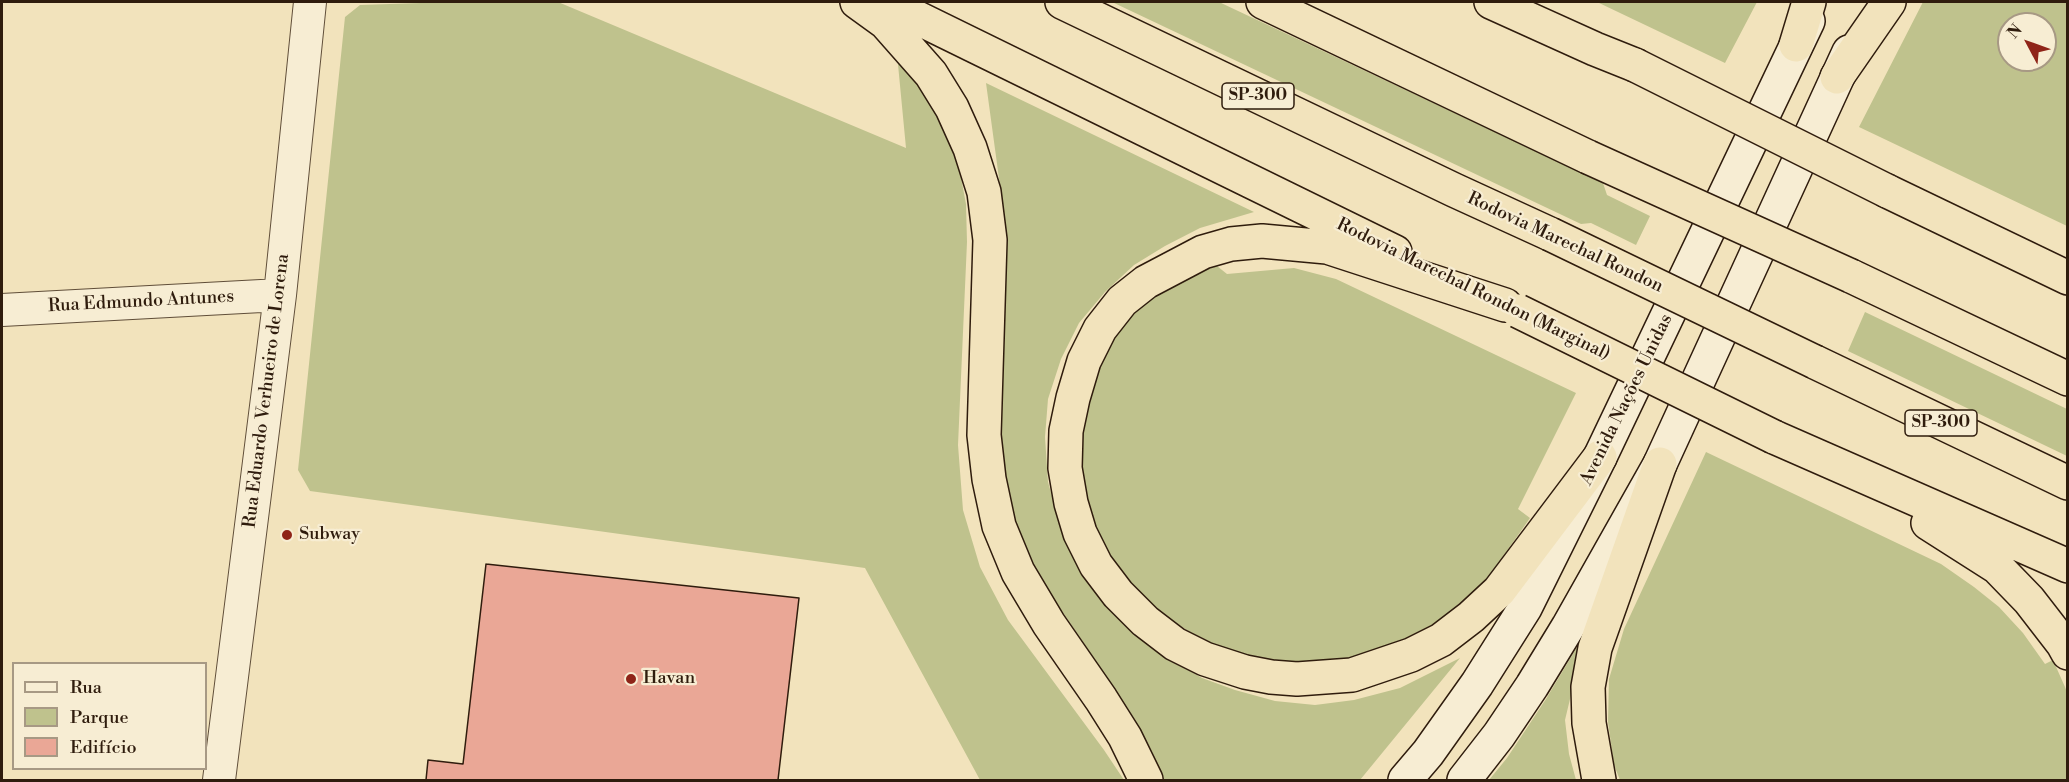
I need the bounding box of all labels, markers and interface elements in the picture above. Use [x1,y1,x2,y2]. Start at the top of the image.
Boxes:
north arrow [1997,12,2057,72]
text: N [2003,20,2027,43]
road number: SP-300 [1222,83,1294,109]
street label: Rodovia Marechal Rondon [1464,188,1666,298]
street label: Rodovia Marechal Rondon (Marginal) [1333,214,1613,366]
street label: Rua Eduardo Verhueiro de Lorena [239,253,295,529]
street label: Rua Edmundo Antunes [47,286,235,318]
street label: Avenida Nações Unidas [1576,311,1678,489]
road number: SP-300 [1905,410,1977,436]
place label: Subway [299,524,360,546]
marker: Subway [280,528,294,542]
legend [12,662,207,770]
place label: Havan [643,668,695,690]
marker: Havan [624,672,638,686]
text: Rua [70,676,102,699]
text: Parque [70,706,129,729]
text: Edifício [70,736,137,759]

